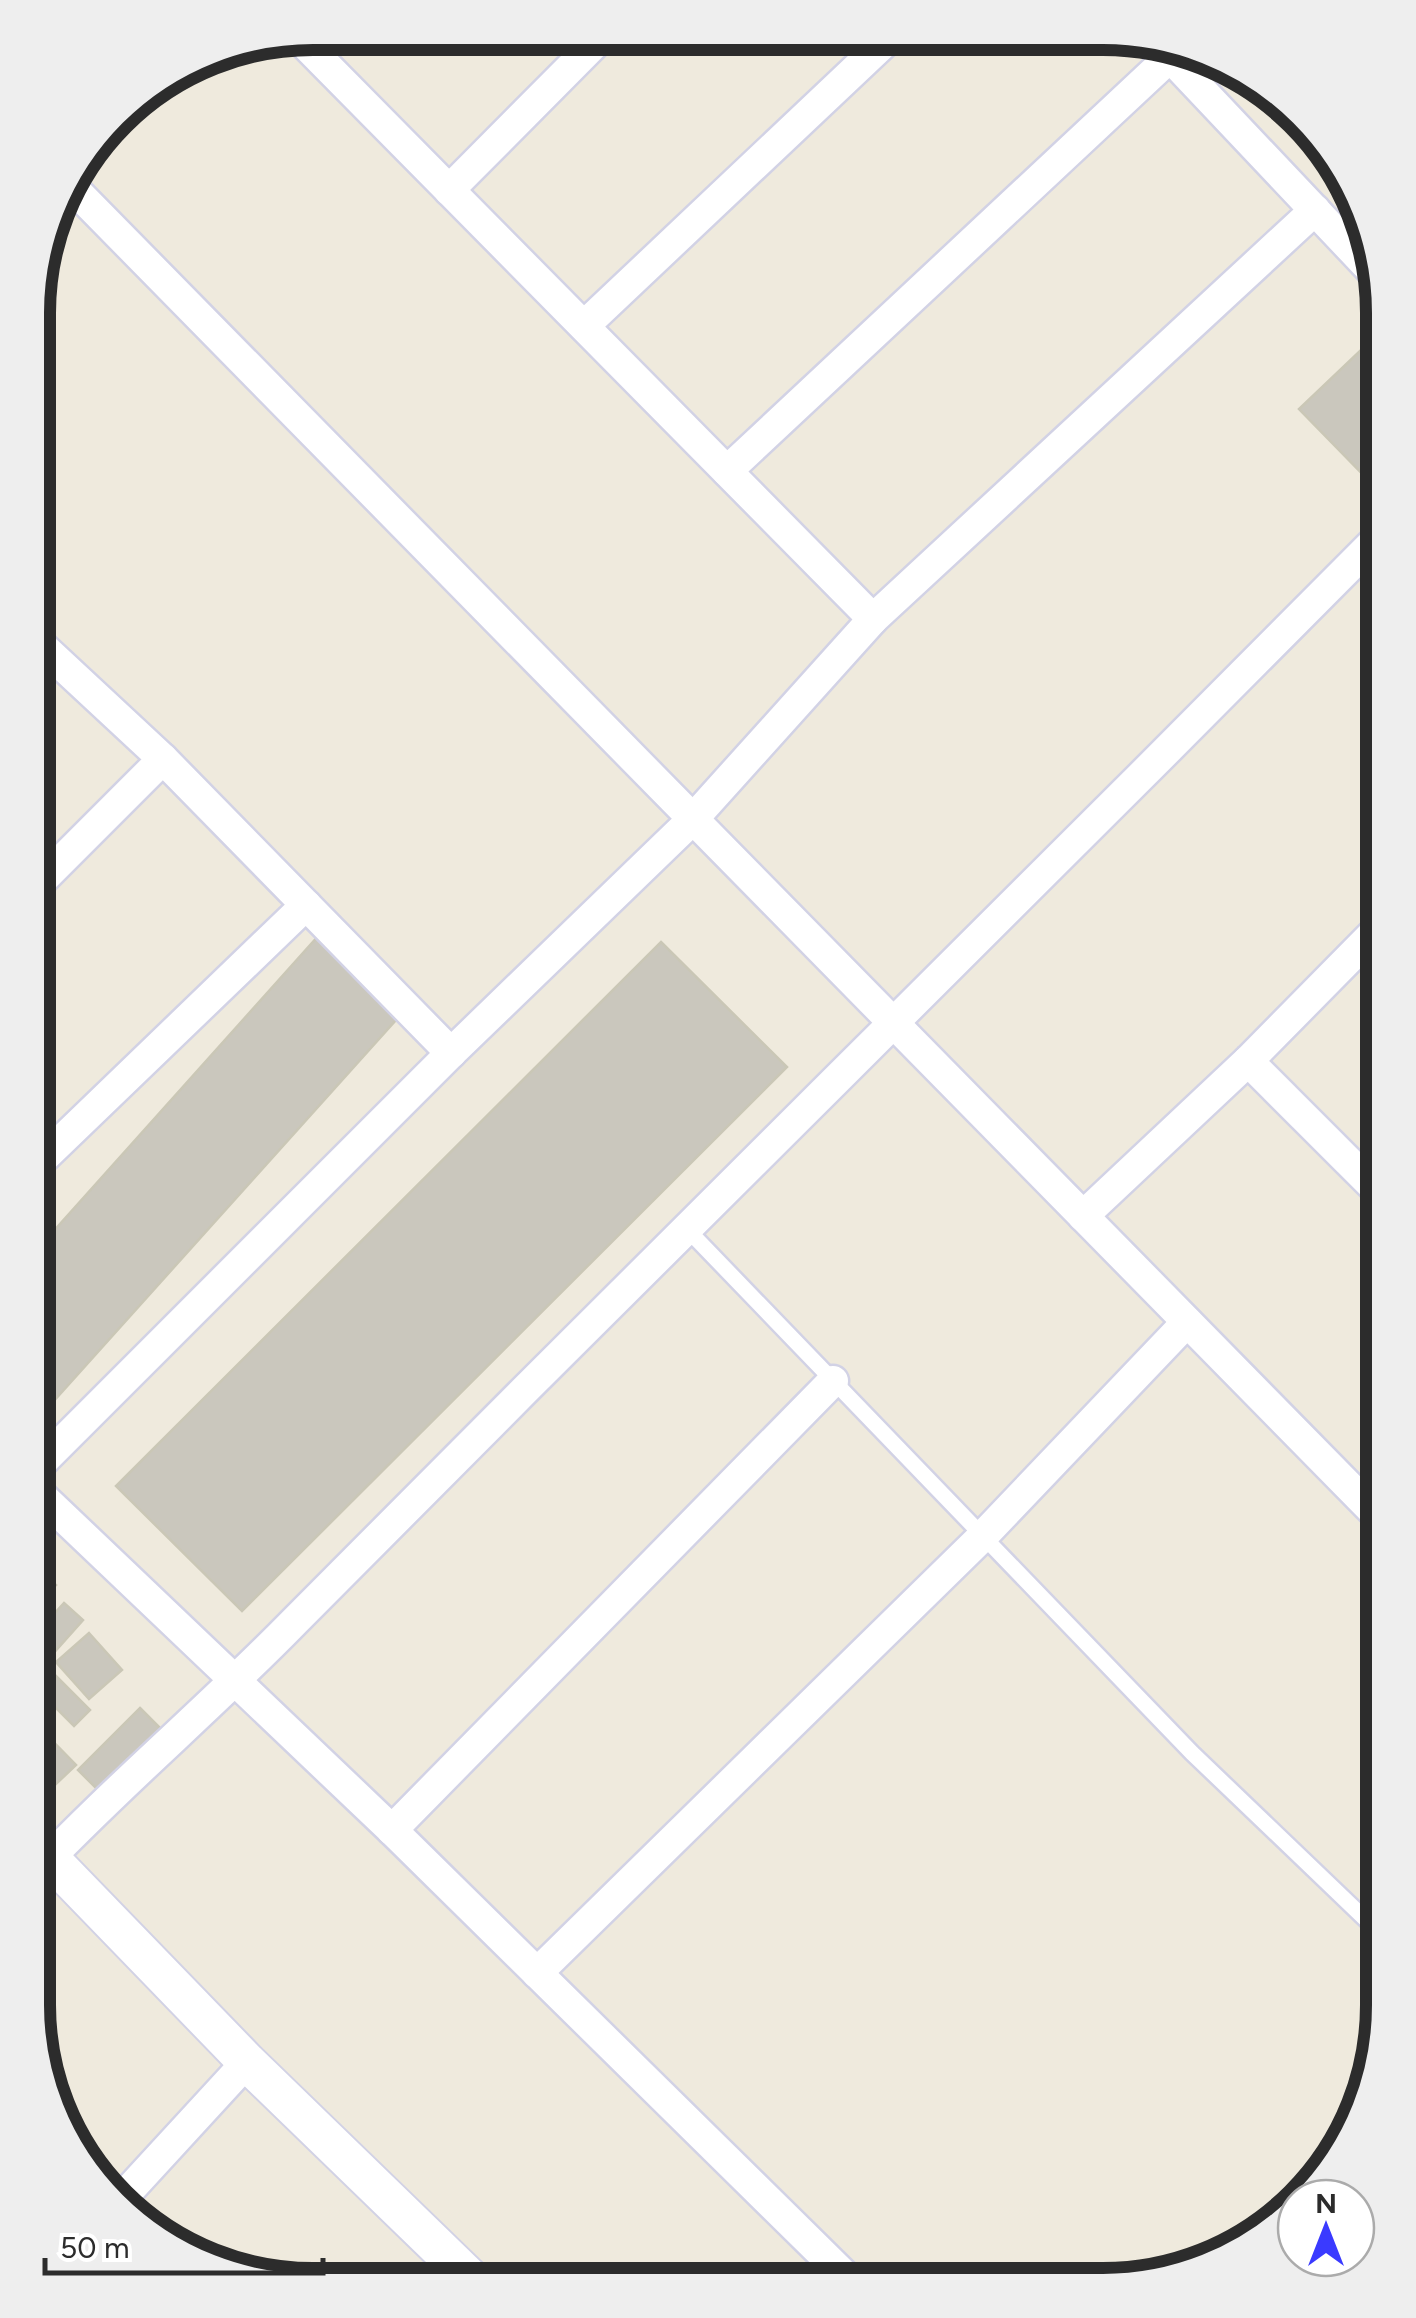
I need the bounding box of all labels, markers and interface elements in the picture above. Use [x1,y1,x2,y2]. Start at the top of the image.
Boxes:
north arrow [1276,2178,1376,2278]
text: N [1315,2186,1337,2220]
scale bar [45,2213,322,2275]
text: 50 m [60,2229,129,2266]

